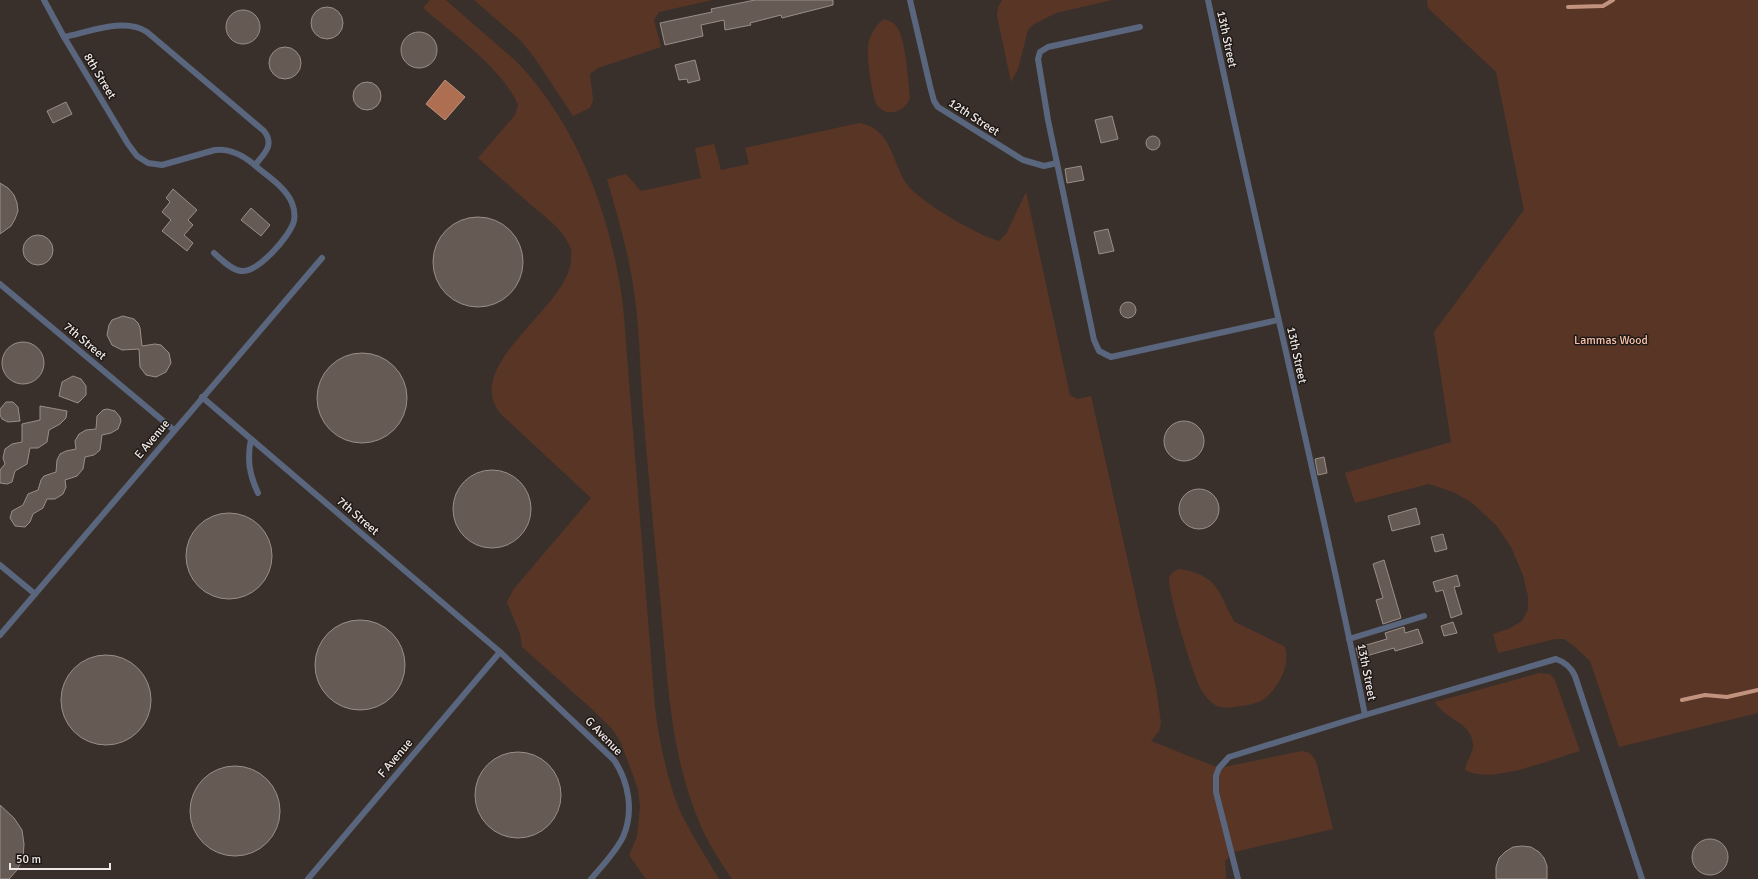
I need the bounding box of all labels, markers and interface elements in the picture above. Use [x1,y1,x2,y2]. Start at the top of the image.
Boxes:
street label: 13th Street [1213,9,1240,69]
street label: 8th Street [80,50,119,102]
street label: 12th Street [945,95,1002,139]
street label: 7th Street [60,319,109,364]
street label: 13th Street [1283,325,1310,385]
park label: Lammas Wood [1574,333,1648,348]
street label: E Avenue [132,417,173,462]
street label: 7th Street [333,494,382,539]
street label: 13th Street [1354,642,1379,702]
street label: G Avenue [582,714,626,759]
street label: F Avenue [375,736,416,781]
scale bar [10,845,110,871]
text: 50 m [16,852,41,867]

